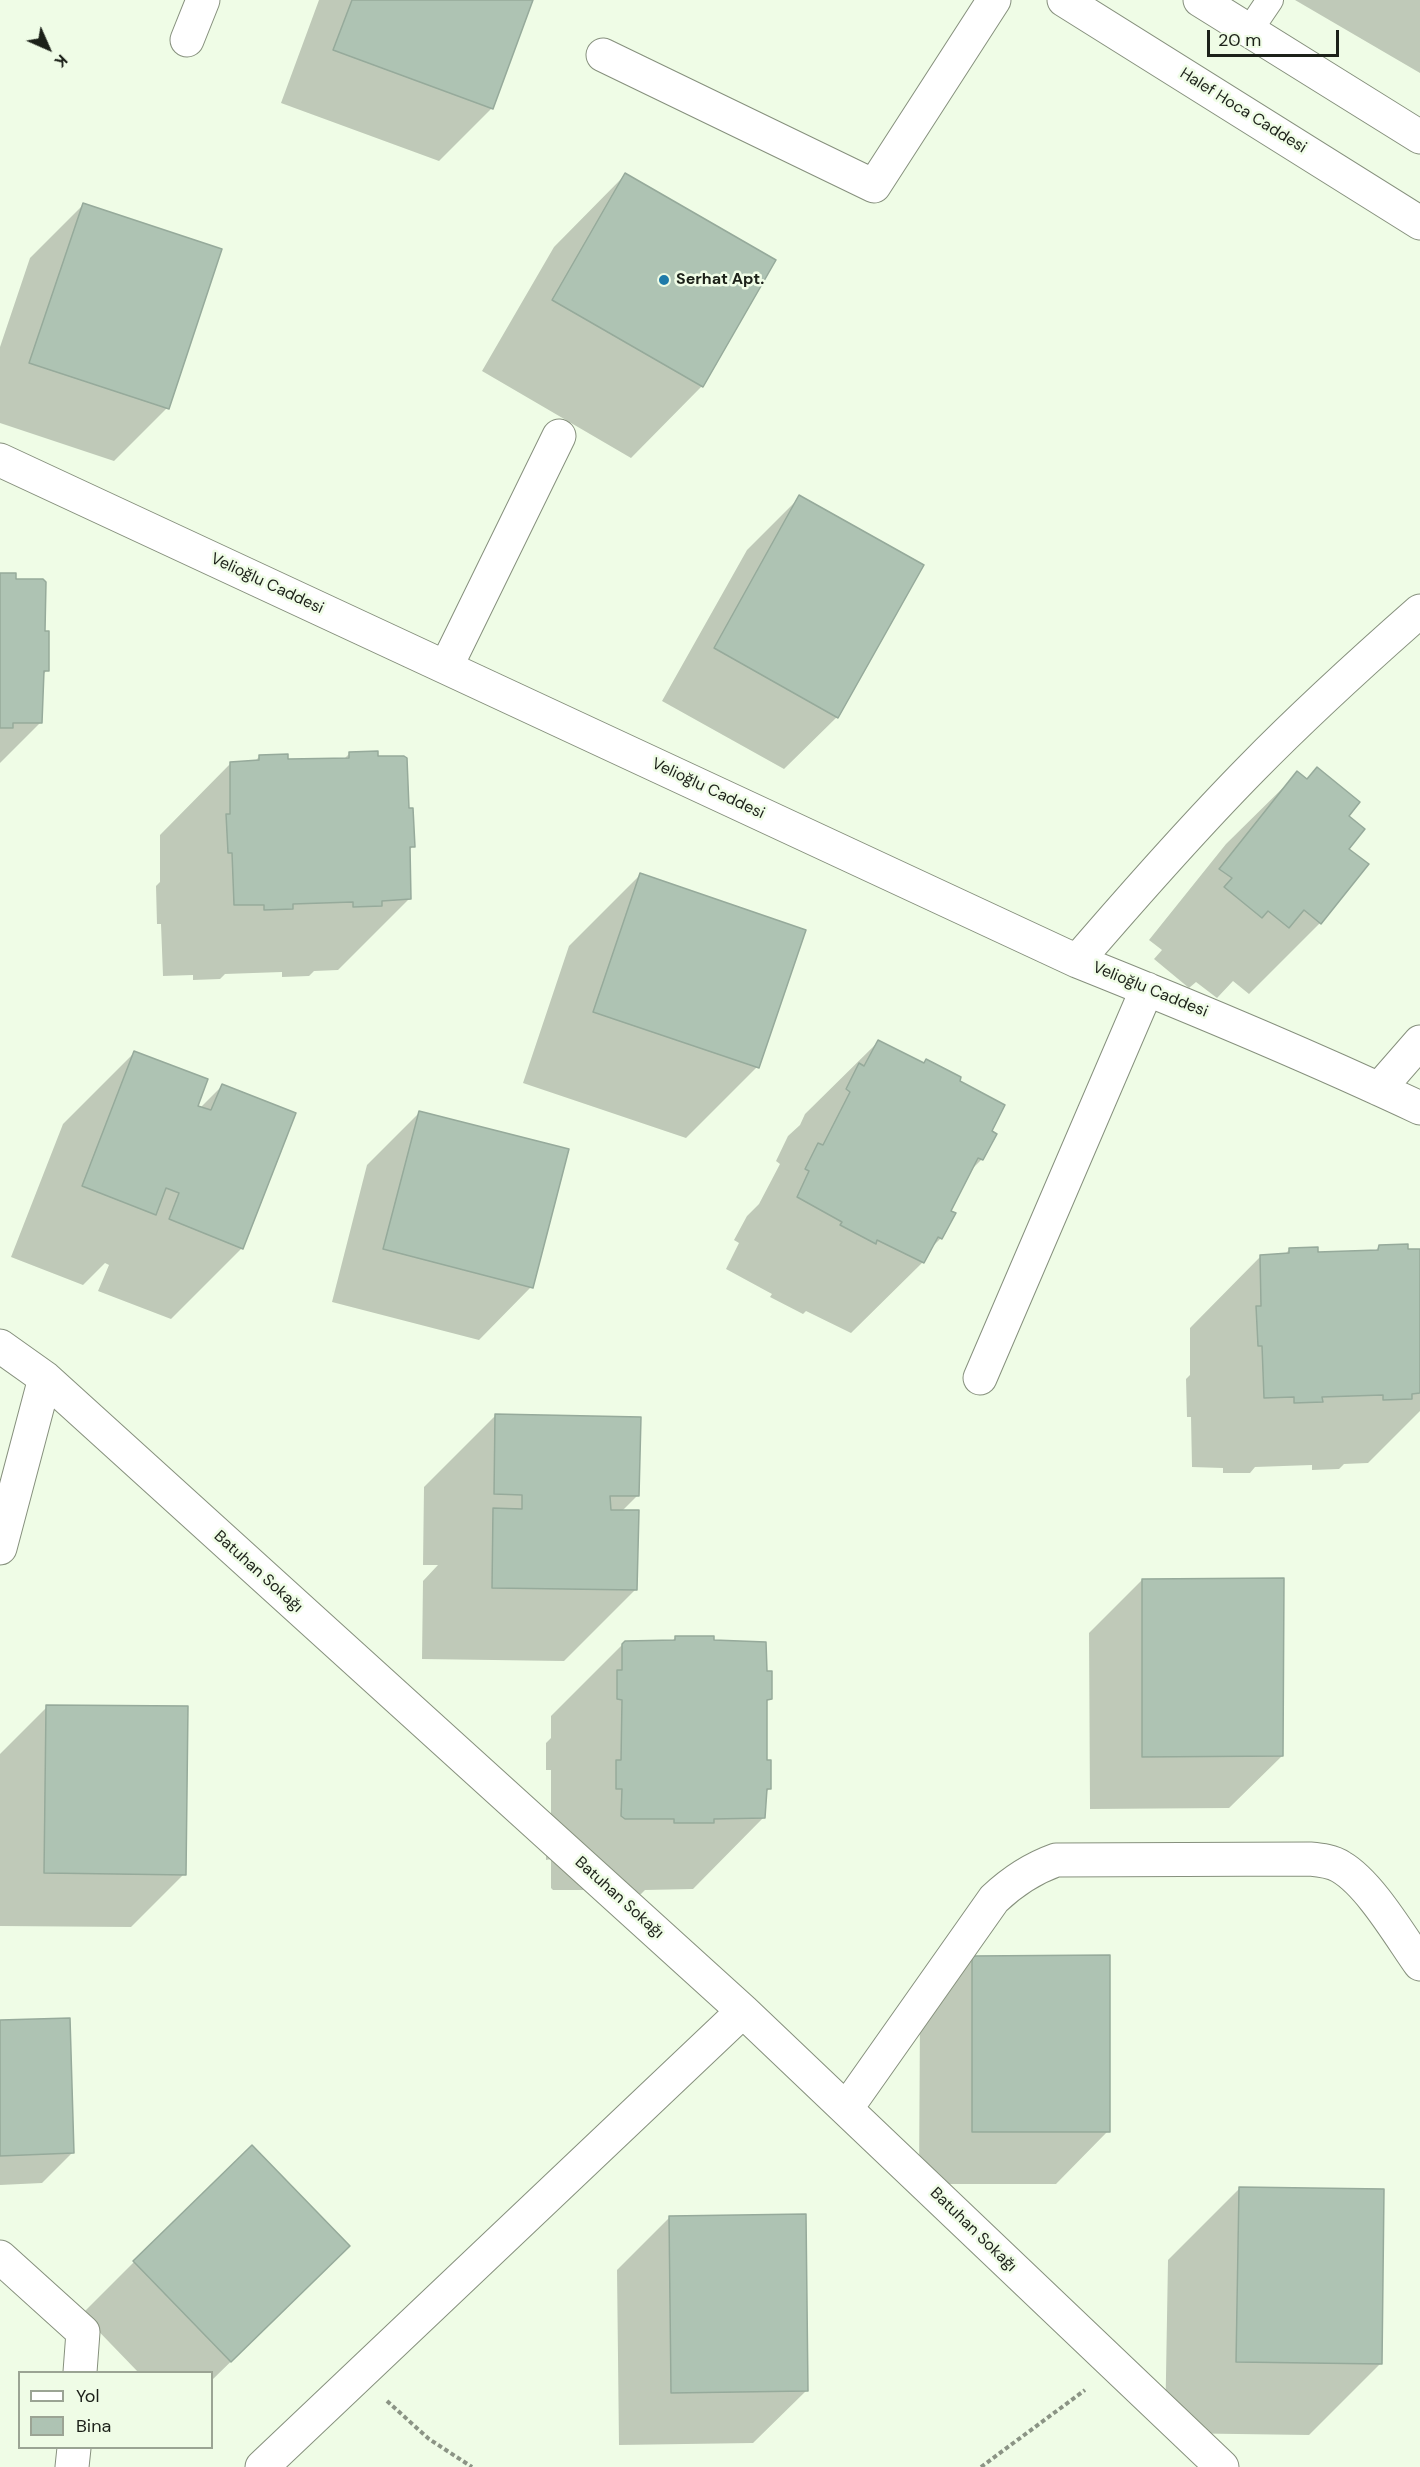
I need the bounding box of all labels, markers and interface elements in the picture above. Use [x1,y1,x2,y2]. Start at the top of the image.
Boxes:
north arrow [18,18,78,78]
scale bar [1210,18,1342,56]
text: 20 m [1218,28,1261,52]
text: K [50,50,72,72]
street label: Halef Hoca Caddesi [1176,64,1310,158]
place label: Serhat Apt. [676,270,764,290]
marker: Serhat Apt. [657,273,671,287]
street label: Velioğlu Caddesi [207,549,327,619]
street label: Velioğlu Caddesi [648,754,768,824]
street label: Velioğlu Caddesi [1090,958,1210,1022]
street label: Batuhan Sokağı [210,1527,306,1617]
street label: Batuhan Sokağı [571,1853,667,1943]
street label: Batuhan Sokağı [926,2184,1020,2276]
legend [18,2371,213,2449]
text: Yol [76,2384,100,2408]
text: Bina [76,2414,111,2438]

